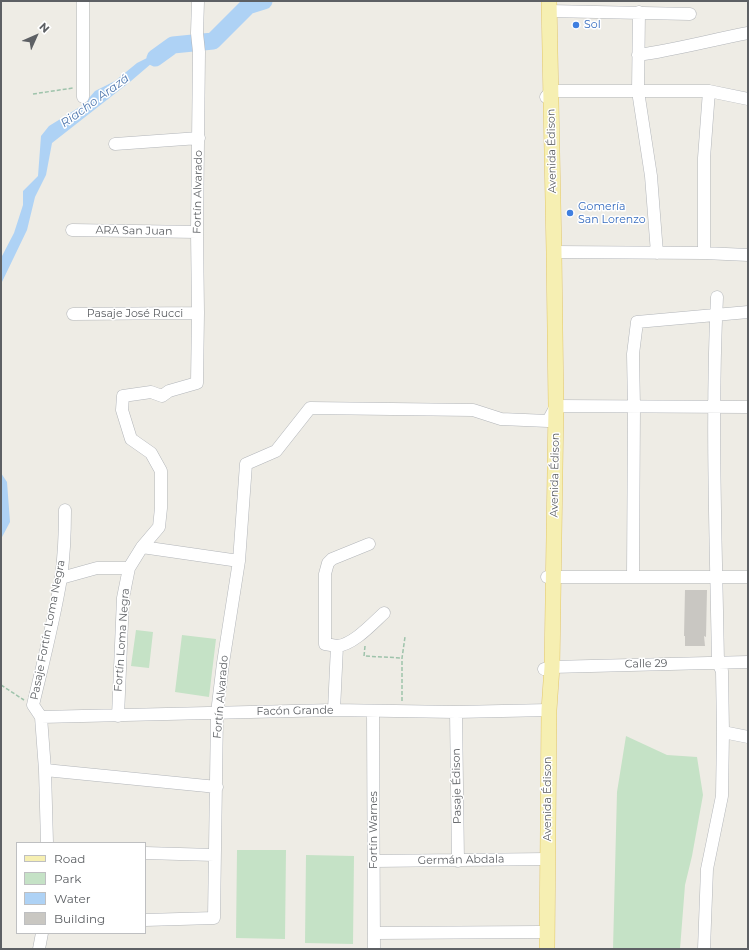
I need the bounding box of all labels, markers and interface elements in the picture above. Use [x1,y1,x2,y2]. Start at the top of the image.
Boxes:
north arrow [16,16,56,56]
place label: Sol [584,18,601,32]
text: N [36,19,53,36]
marker: Sol [571,20,581,30]
water label: Riacho Arazá [58,71,132,131]
street label: Avenida Édison [545,109,559,193]
street label: Fortín Alvarado [191,150,205,234]
place label: Gomería San Lorenzo [578,200,646,226]
marker: Gomería San Lorenzo [565,208,575,218]
street label: ARA San Juan [95,224,173,238]
street label: Pasaje José Rucci [87,307,183,321]
street label: Avenida Édison [548,433,562,517]
street label: Pasaje Fortín Loma Negra [28,559,68,701]
street label: Fortín Loma Negra [112,588,132,692]
street label: Fortín Alvarado [211,655,231,739]
street label: Calle 29 [625,657,667,671]
street label: Facón Grande [256,704,334,718]
street label: Pasaje Édison [450,748,464,824]
street label: Avenida Édison [541,757,555,841]
street label: Fortín Warnes [367,791,381,869]
legend [16,842,146,934]
text: Road [54,851,85,866]
street label: Germán Abdala [418,853,504,867]
text: Park [54,871,81,886]
text: Water [54,891,90,906]
text: Building [54,911,105,926]

